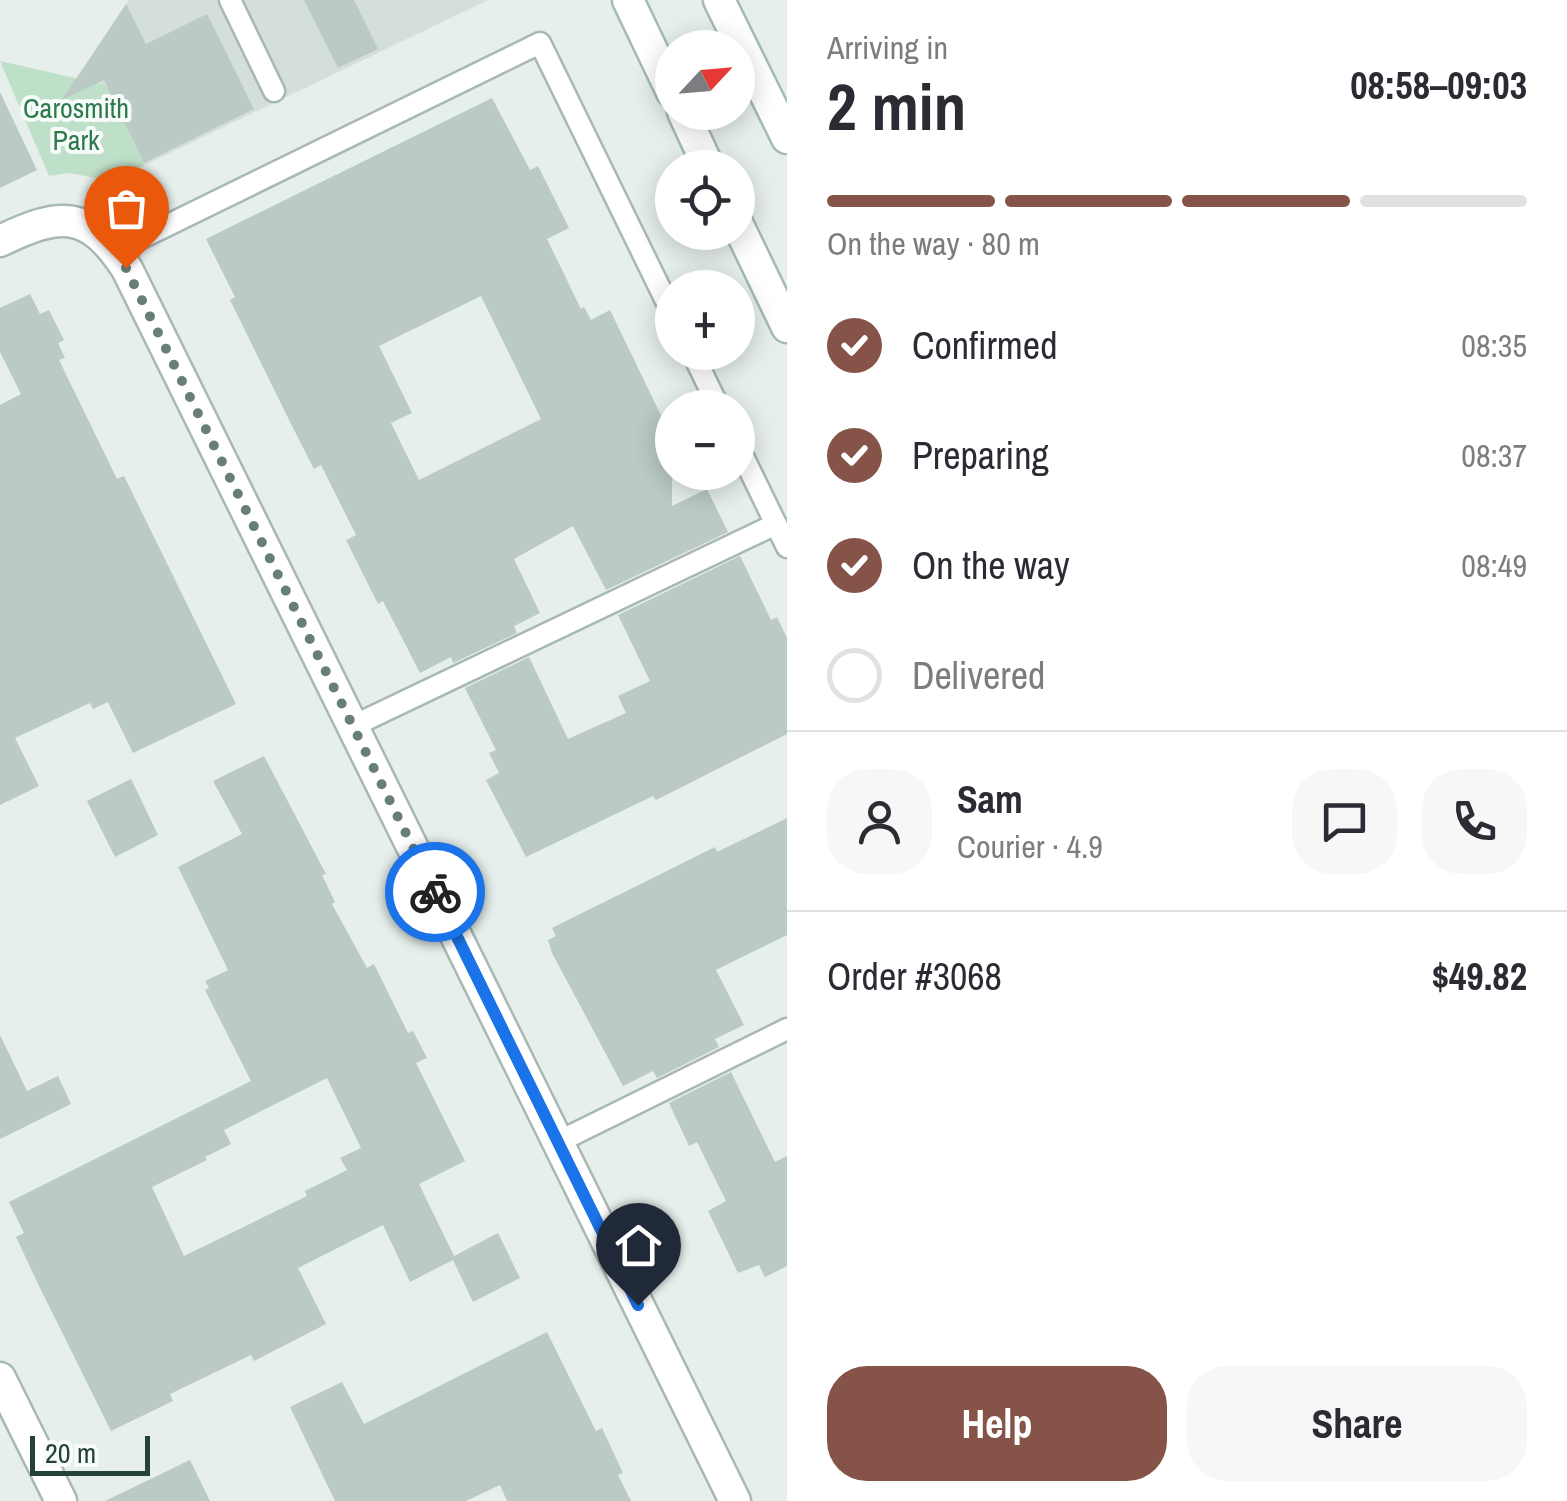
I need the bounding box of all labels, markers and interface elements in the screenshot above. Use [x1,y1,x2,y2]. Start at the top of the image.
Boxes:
text: Arriving in [827,26,948,69]
north arrow [655,30,755,130]
map controls [655,30,755,490]
text: 08:58–09:03 [1350,60,1527,111]
text: 2 min [827,63,966,150]
park label: Carosmith Park [23,89,129,159]
button: locate [655,150,755,250]
pin [84,166,169,269]
icon: bag [99,181,154,236]
text: On the way · 80 m [827,222,1040,265]
button: + [655,270,755,370]
icon: check [827,318,882,373]
text: Confirmed [912,320,1057,371]
text: 08:35 [1461,324,1527,367]
button: − [655,390,755,490]
icon: check [827,428,882,483]
text: Preparing [912,430,1049,481]
text: 08:37 [1461,434,1527,477]
icon: check [827,538,882,593]
text: On the way [912,540,1070,591]
text: 08:49 [1461,544,1527,587]
text: Delivered [912,650,1045,701]
button: person [827,769,932,874]
button: chat [1292,769,1397,874]
button: phone [1422,769,1527,874]
text: Sam [957,774,1023,825]
text: Courier · 4.9 [957,825,1103,868]
courier [385,842,485,942]
icon: bike [408,865,463,920]
text: Order #3068 [827,951,1002,1002]
text: $49.82 [1432,951,1527,1002]
pin [596,1203,681,1306]
icon: home [611,1218,666,1273]
button: Help [827,1366,1167,1481]
button: Share [1187,1366,1527,1481]
scale bar [30,1431,150,1476]
text: 20 m [45,1434,96,1472]

